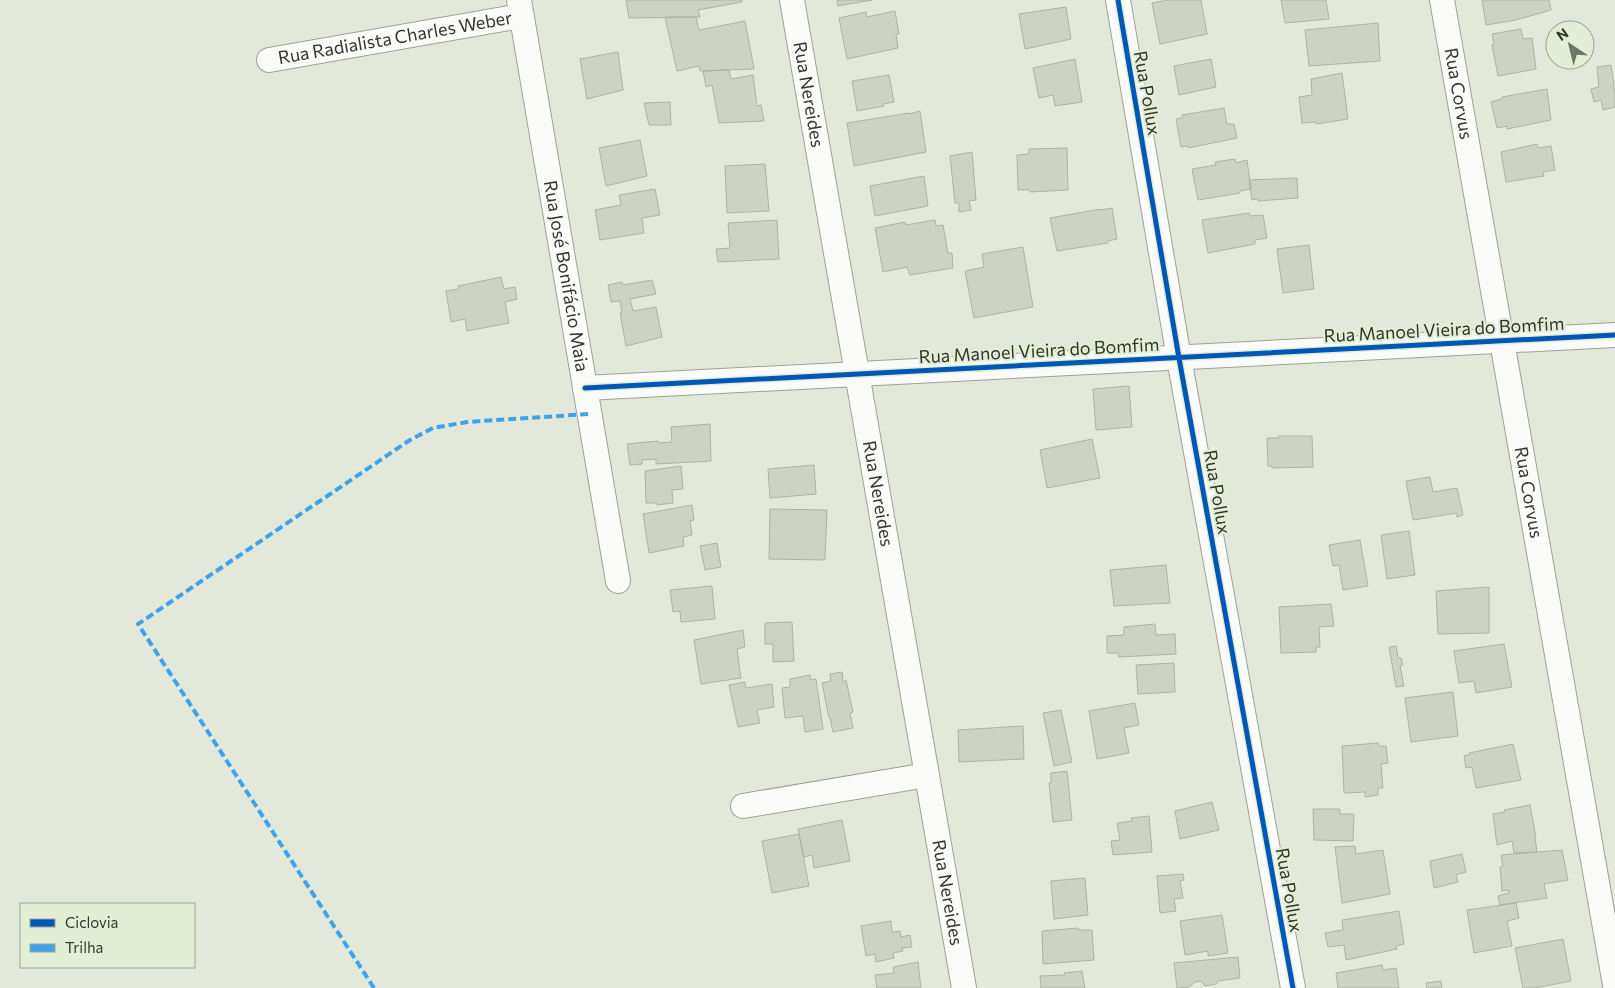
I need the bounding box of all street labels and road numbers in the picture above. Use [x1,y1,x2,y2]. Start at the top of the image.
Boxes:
street label: Rua Radialista Charles Weber [276,6,514,68]
street label: Rua Nereides [789,40,829,149]
street label: Rua Corvus [1441,46,1478,141]
street label: Rua Pollux [1130,49,1166,137]
street label: Rua José Bonifácio Maia [540,178,594,373]
street label: Rua Manoel Vieira do Bomfim [1323,312,1565,346]
street label: Rua Manoel Vieira do Bomfim [918,333,1160,367]
street label: Rua Nereides [859,439,899,548]
street label: Rua Corvus [1511,445,1548,540]
street label: Rua Pollux [1200,448,1236,536]
street label: Rua Nereides [928,838,968,947]
street label: Rua Pollux [1272,846,1308,934]

